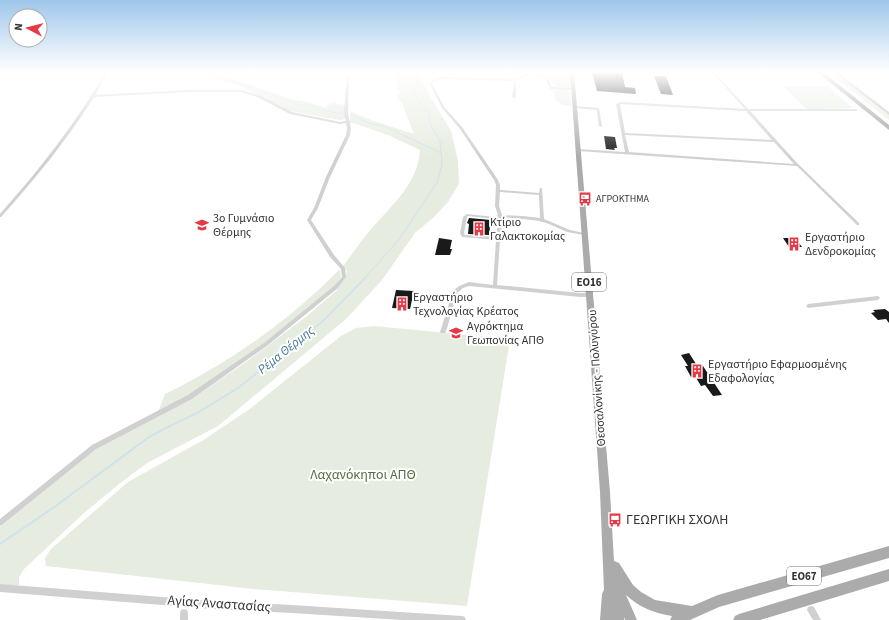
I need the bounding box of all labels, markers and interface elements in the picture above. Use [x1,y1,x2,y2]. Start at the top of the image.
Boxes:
north arrow [8,8,48,48]
text: N [11,22,26,31]
bus stop icon: ΑΓΡΟΚΤΗΜΑ [577,191,593,207]
place label: ΑΓΡΟΚΤΗΜΑ [596,192,649,206]
place label: 3ο Γυμνάσιο Θέρμης [213,210,274,241]
place label: Κτίριο Γαλακτοκομίας [490,214,565,245]
school or university icon: 3ο Γυμνάσιο Θέρμης [194,217,210,233]
building icon: Κτίριο Γαλακτοκομίας [471,221,487,237]
place label: Εργαστήριο Δενδροκομίας [805,229,876,260]
building icon: Εργαστήριο Δενδροκομίας [786,236,802,252]
road number: ΕΟ16 [572,273,606,291]
place label: Εργαστήριο Τεχνολογίας Κρέατος [413,289,519,320]
building icon: Εργαστήριο Τεχνολογίας Κρέατος [394,296,410,312]
street label: Θεσσαλονίκης - Πολυγύρου [584,309,610,447]
place label: Αγρόκτημα Γεωπονίας ΑΠΘ [467,318,544,349]
water label: Ρέμα Θέρμης [254,321,318,378]
school or university icon: Αγρόκτημα Γεωπονίας ΑΠΘ [448,325,464,341]
place label: Εργαστήριο Εφαρμοσμένης Εδαφολογίας [708,356,847,387]
building icon: Εργαστήριο Εφαρμοσμένης Εδαφολογίας [689,363,705,379]
park label: Λαχανόκηποι ΑΠΘ [310,465,416,485]
place label: ΓΕΩΡΓΙΚΗ ΣΧΟΛΗ [626,510,728,530]
bus stop icon: ΓΕΩΡΓΙΚΗ ΣΧΟΛΗ [607,512,623,528]
road number: ΕΟ67 [787,567,821,585]
street label: Αγίας Αναστασίας [167,590,271,618]

